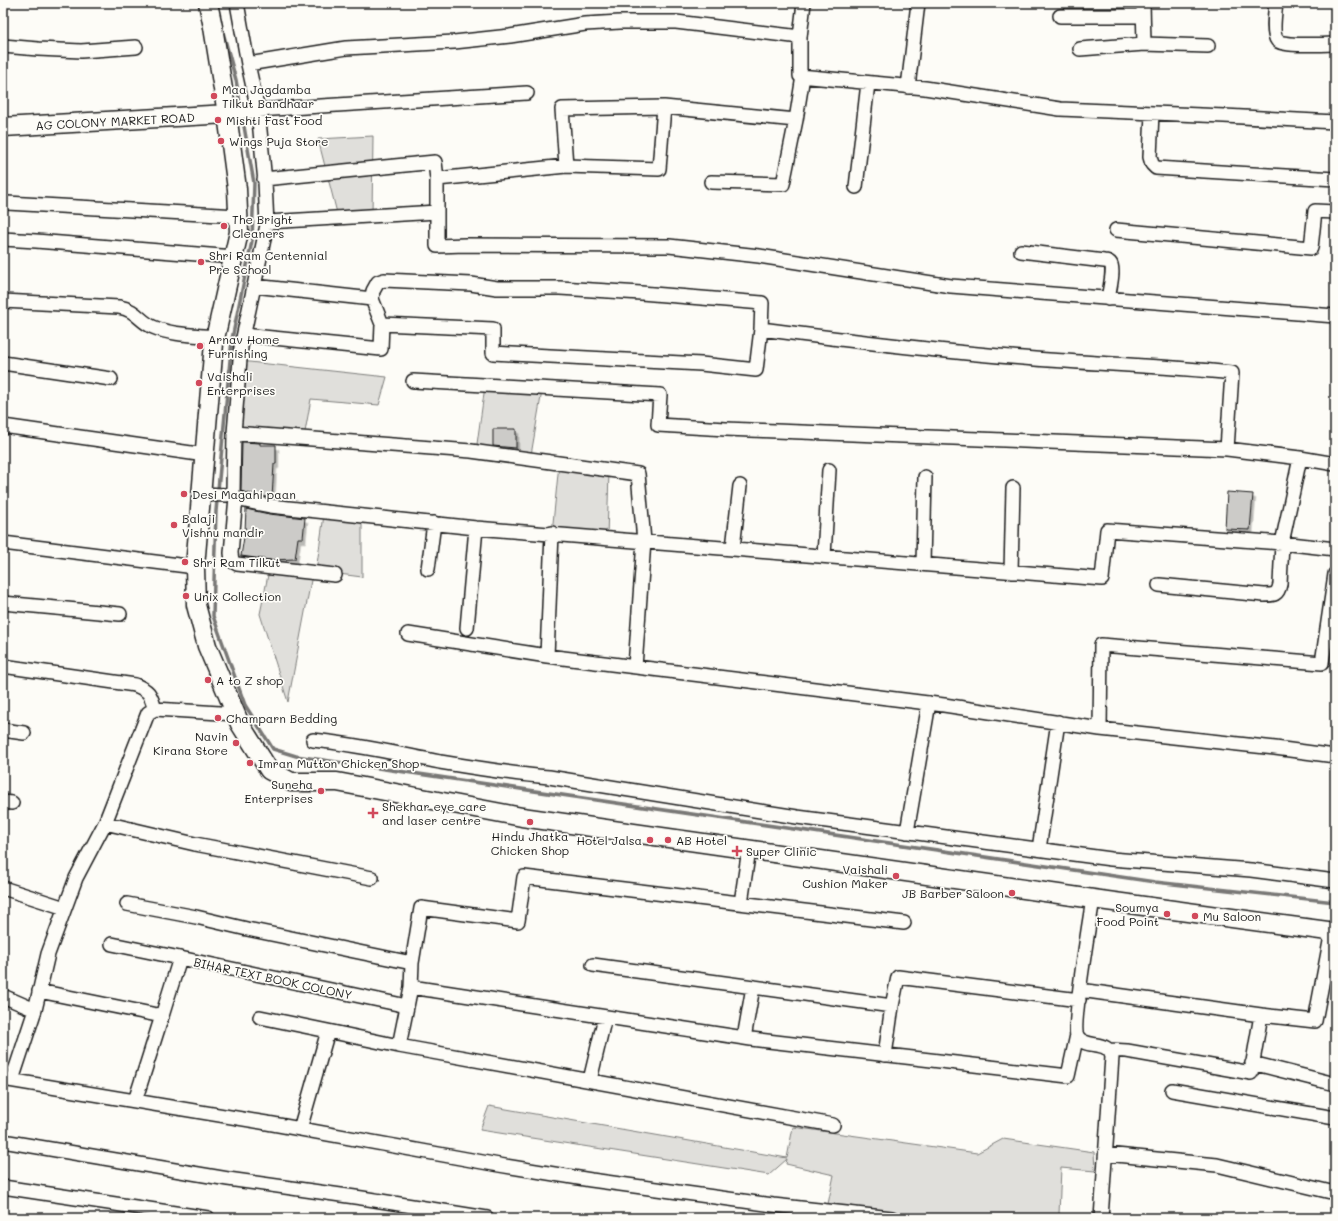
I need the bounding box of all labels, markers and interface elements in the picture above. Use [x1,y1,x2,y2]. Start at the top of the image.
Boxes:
place label: Maa Jagdamba Tilkut Bandhaar [222,81,314,111]
marker: Maa Jagdamba Tilkut Bandhaar [209,91,219,101]
street label: AG COLONY MARKET ROAD [35,109,195,133]
place label: Mishti Fast Food [226,112,323,128]
marker: Mishti Fast Food [213,115,223,125]
place label: Wings Puja Store [229,133,328,149]
marker: Wings Puja Store [216,136,226,146]
place label: The Bright Cleaners [232,211,293,241]
marker: The Bright Cleaners [219,221,229,231]
place label: Shri Ram Centennial Pre School [209,247,327,277]
marker: Shri Ram Centennial Pre School [196,257,206,267]
place label: Arnav Home Furnishing [208,331,279,361]
marker: Arnav Home Furnishing [195,341,205,351]
place label: Vaishali Enterprises [207,368,276,398]
marker: Vaishali Enterprises [194,378,204,388]
place label: Desi Magahi paan [192,486,296,502]
marker: Desi Magahi paan [179,489,189,499]
place label: Balaji Vishnu mandir [182,510,264,540]
marker: Balaji Vishnu mandir [169,520,179,530]
place label: Shri Ram Tilkut [193,554,280,570]
marker: Shri Ram Tilkut [180,557,190,567]
place label: Unix Collection [194,588,281,604]
marker: Unix Collection [181,591,191,601]
place label: A to Z shop [216,672,283,688]
marker: A to Z shop [203,675,213,685]
place label: Champarn Bedding [226,710,337,726]
marker: Champarn Bedding [213,713,223,723]
place label: Navin Kirana Store [153,728,228,758]
marker: Navin Kirana Store [231,738,241,748]
place label: Imran Mutton Chicken Shop [258,755,420,771]
marker: Imran Mutton Chicken Shop [245,758,255,768]
place label: Suneha Enterprises [245,776,313,806]
marker: Suneha Enterprises [316,786,326,796]
place label: Shekhar eye care and laser centre [382,798,486,828]
marker: Shekhar eye care and laser centre [367,807,379,819]
marker: Hindu Jhatka Chicken Shop [525,817,535,827]
place label: Hindu Jhatka Chicken Shop [491,828,569,858]
place label: Hotel Jalsa [576,832,642,848]
place label: AB Hotel [676,832,727,848]
marker: Hotel Jalsa [645,835,655,845]
marker: AB Hotel [663,835,673,845]
place label: Super Clinic [746,843,817,859]
marker: Super Clinic [731,845,743,857]
place label: Vaishali Cushion Maker [802,861,888,891]
marker: Vaishali Cushion Maker [891,871,901,881]
place label: JB Barber Saloon [902,885,1004,901]
marker: JB Barber Saloon [1007,888,1017,898]
place label: Soumya Food Point [1097,899,1159,929]
place label: Mu Saloon [1203,908,1261,924]
marker: Soumya Food Point [1162,909,1172,919]
marker: Mu Saloon [1190,911,1200,921]
street label: BIHAR TEXT BOOK COLONY [192,953,354,1003]

